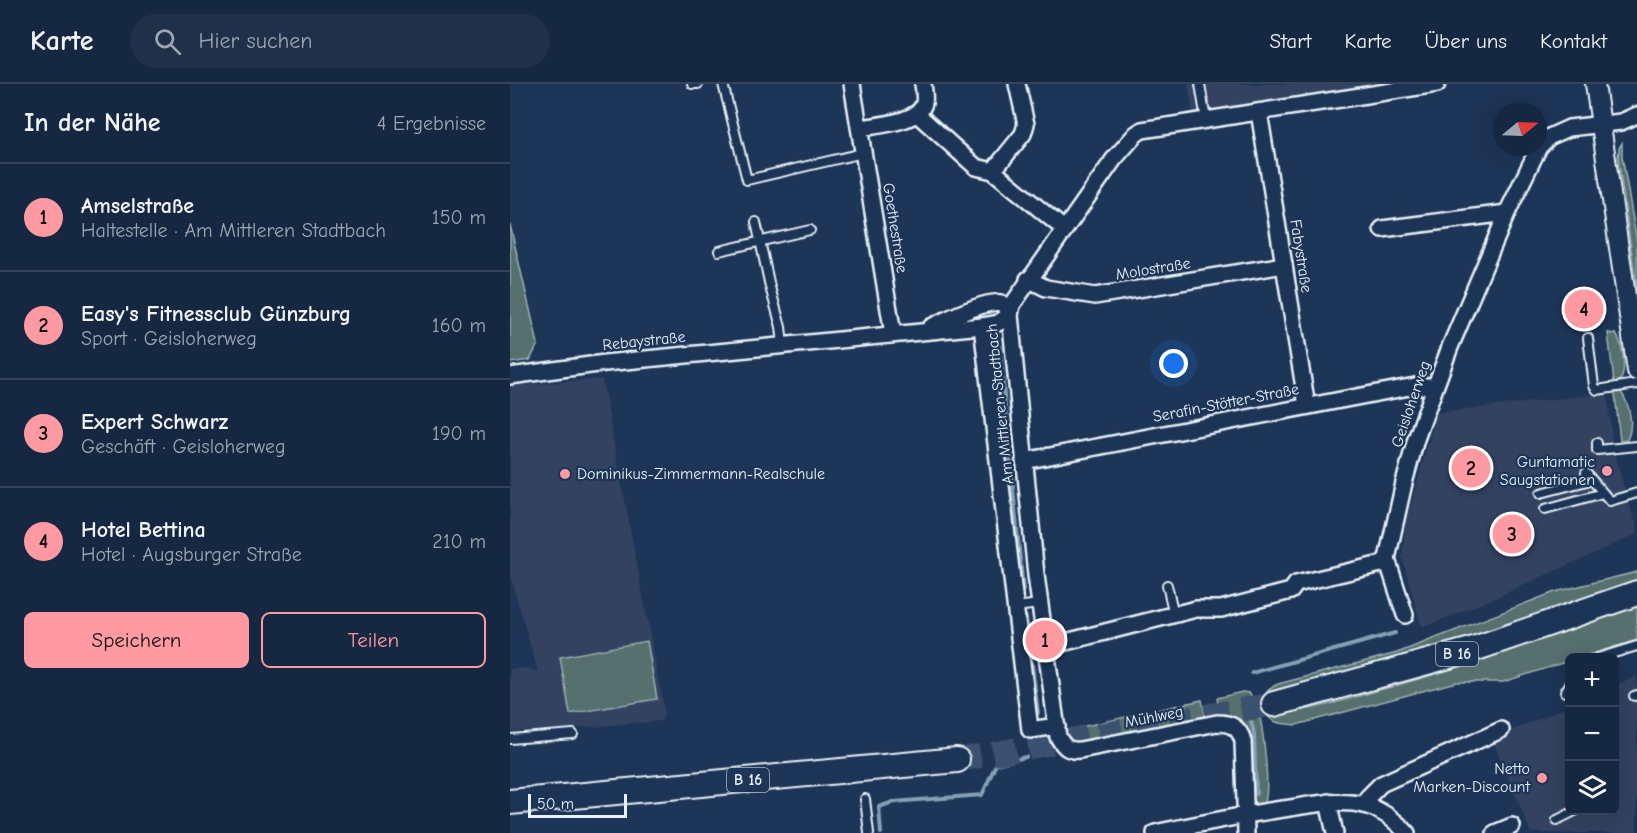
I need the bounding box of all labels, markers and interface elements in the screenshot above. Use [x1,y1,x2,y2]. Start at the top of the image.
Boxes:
search box [130,14,550,68]
text: Karte [30,25,94,57]
icon: search [151,25,184,58]
text: Hier suchen [199,28,313,54]
text: Start [1269,29,1312,53]
text: Karte [1345,29,1391,53]
text: Über uns [1424,29,1507,53]
text: Kontakt [1540,29,1607,53]
north arrow [1493,102,1547,156]
text: In der Nähe [24,108,161,138]
text: 4 Ergebnisse [377,112,486,135]
street label: Goethestraße [879,182,911,274]
text: Amselstraße [81,193,194,219]
text: 1 [40,206,47,229]
text: 150 m [432,206,486,229]
street label: Fabystraße [1286,218,1316,294]
text: Haltestelle · Am Mittleren Stadtbach [81,219,386,242]
street label: Molostraße [1114,254,1192,284]
pin: 4 [1564,286,1604,332]
text: Easy's Fitnessclub Günzburg [81,301,351,327]
text: 2 [39,314,48,337]
text: 160 m [432,314,486,337]
street label: Am Mittleren Stadtbach [983,323,1017,485]
text: Sport · Geisloherweg [81,327,257,350]
street label: Rebaystraße [602,328,686,354]
your location [1159,349,1188,378]
street label: Geisloherweg [1388,358,1434,450]
street label: Serafin-Stötter-Straße [1151,380,1301,426]
text: Expert Schwarz [81,409,228,435]
text: 3 [39,422,48,445]
text: 190 m [432,422,486,445]
text: Geschäft · Geisloherweg [81,435,286,458]
pin: 2 [1452,446,1490,490]
place label: Guntamatic Saugstationen [1500,453,1595,489]
marker: Guntamatic Saugstationen [1600,464,1614,478]
place label: Dominikus-Zimmermann-Realschule [577,465,825,483]
marker: Dominikus-Zimmermann-Realschule [558,467,572,481]
pin: 3 [1492,512,1532,556]
text: Hotel Bettina [81,517,206,543]
text: 4 [39,530,48,553]
text: 210 m [432,530,486,553]
text: Hotel · Augsburger Straße [81,543,302,566]
button: Speichern [24,612,249,668]
button: Teilen [261,612,486,668]
pin: 1 [1026,618,1064,662]
road number: B 16 [1436,642,1478,666]
map controls [1565,653,1619,815]
button: + [1565,653,1619,707]
street label: Mühlweg [1123,702,1185,732]
button: − [1565,707,1619,761]
place label: Netto Marken-Discount [1413,760,1530,796]
button: layers [1565,761,1619,815]
road number: B 16 [727,768,769,792]
marker: Netto Marken-Discount [1535,771,1549,785]
scale bar [528,791,627,818]
text: 50 m [537,795,574,813]

